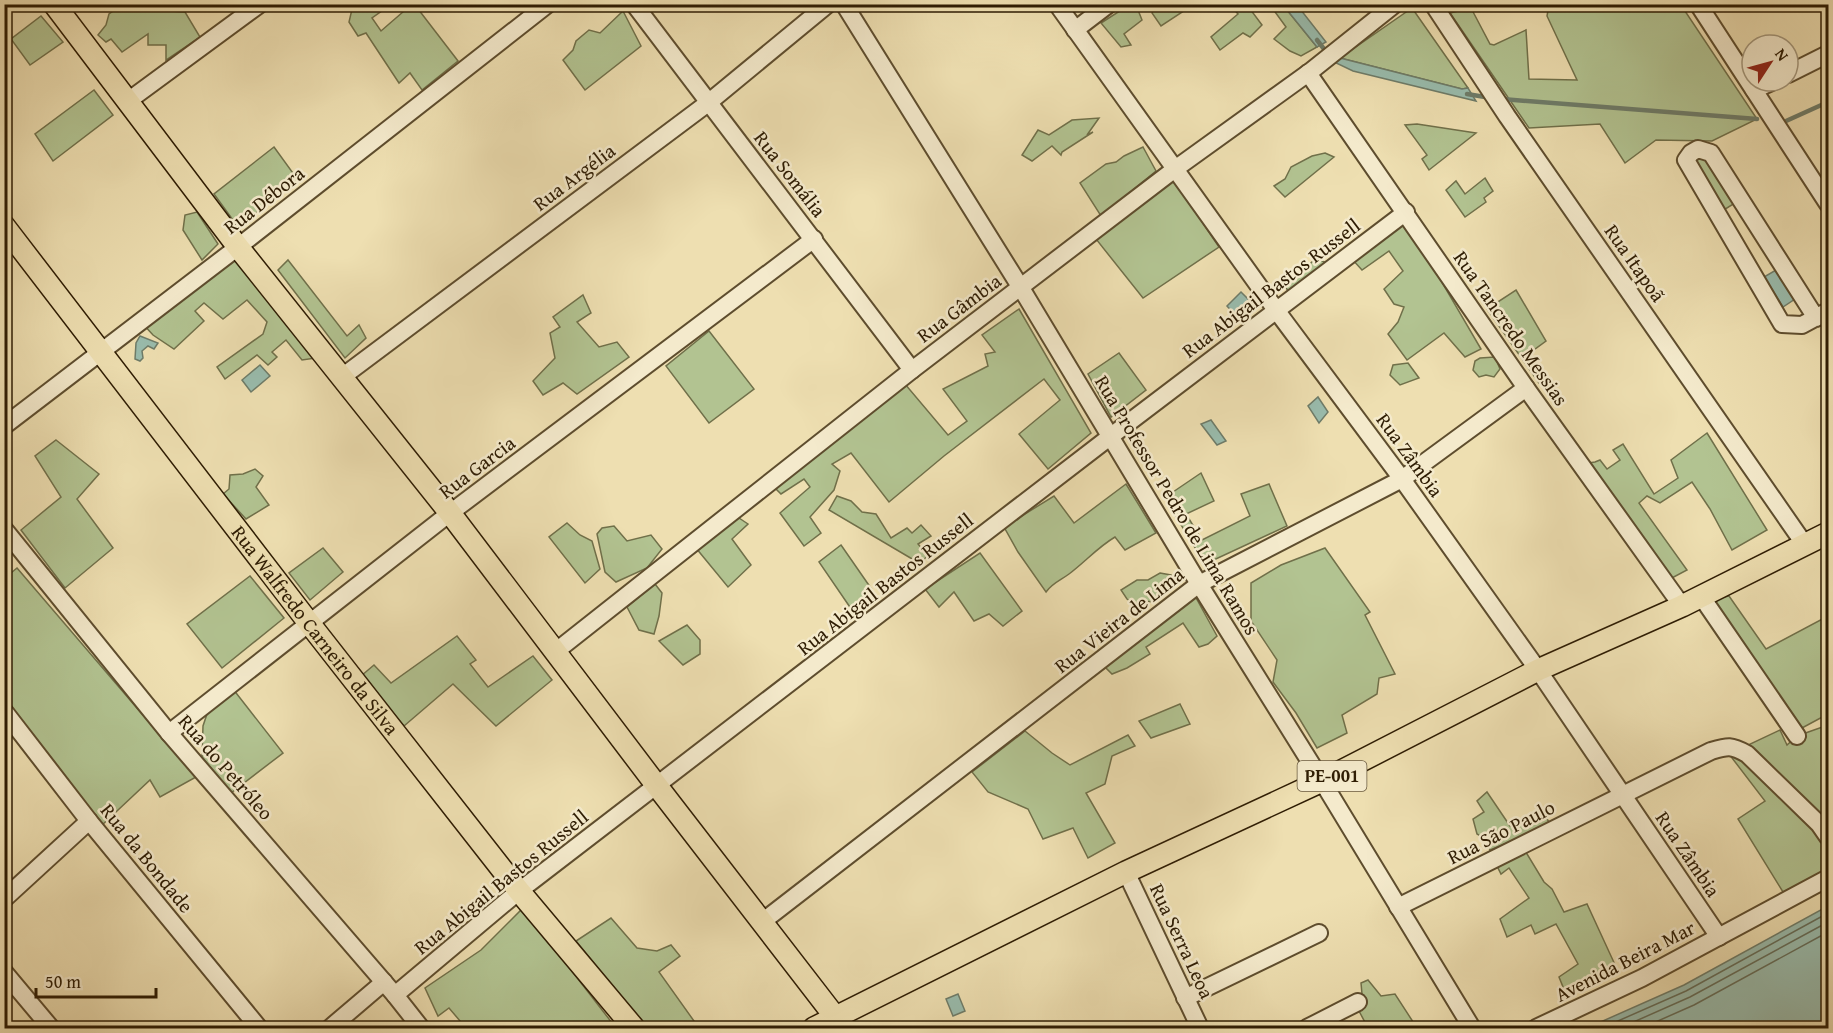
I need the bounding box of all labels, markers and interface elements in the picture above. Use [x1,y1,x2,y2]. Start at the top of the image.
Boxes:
north arrow [1740,33,1800,93]
text: N [1769,43,1795,66]
street label: Rua Somália [747,124,834,223]
street label: Rua Argélia [526,136,621,217]
street label: Rua Débora [217,158,311,241]
street label: Rua Abigail Bastos Russell [1176,211,1366,364]
street label: Rua Itapoã [1598,218,1673,308]
street label: Rua Tancredo Messias [1447,244,1576,411]
street label: Rua Gâmbia [910,266,1007,349]
street label: Rua Professor Pedro de Lima Ramos [1088,369,1267,640]
street label: Rua Zâmbia [1370,407,1451,503]
street label: Rua Garcia [432,428,522,505]
street label: Rua Abigail Bastos Russell [790,505,979,662]
street label: Rua Walfredo Carneiro da Silva [225,519,407,741]
street label: Rua Vieira de Lima [1048,559,1190,679]
street label: Rua do Petróleo [172,707,281,826]
road number: PE-001 [1298,761,1366,791]
street label: Rua São Paulo [1442,792,1559,871]
street label: Rua da Bondade [94,797,201,919]
street label: Rua Abigail Bastos Russell [407,802,594,961]
street label: Rua Zâmbia [1649,805,1728,903]
street label: Rua Serra Leoa [1143,878,1222,1004]
street label: Avenida Beira Mar [1550,913,1700,1008]
scale bar [36,961,156,999]
text: 50 m [45,968,81,995]

